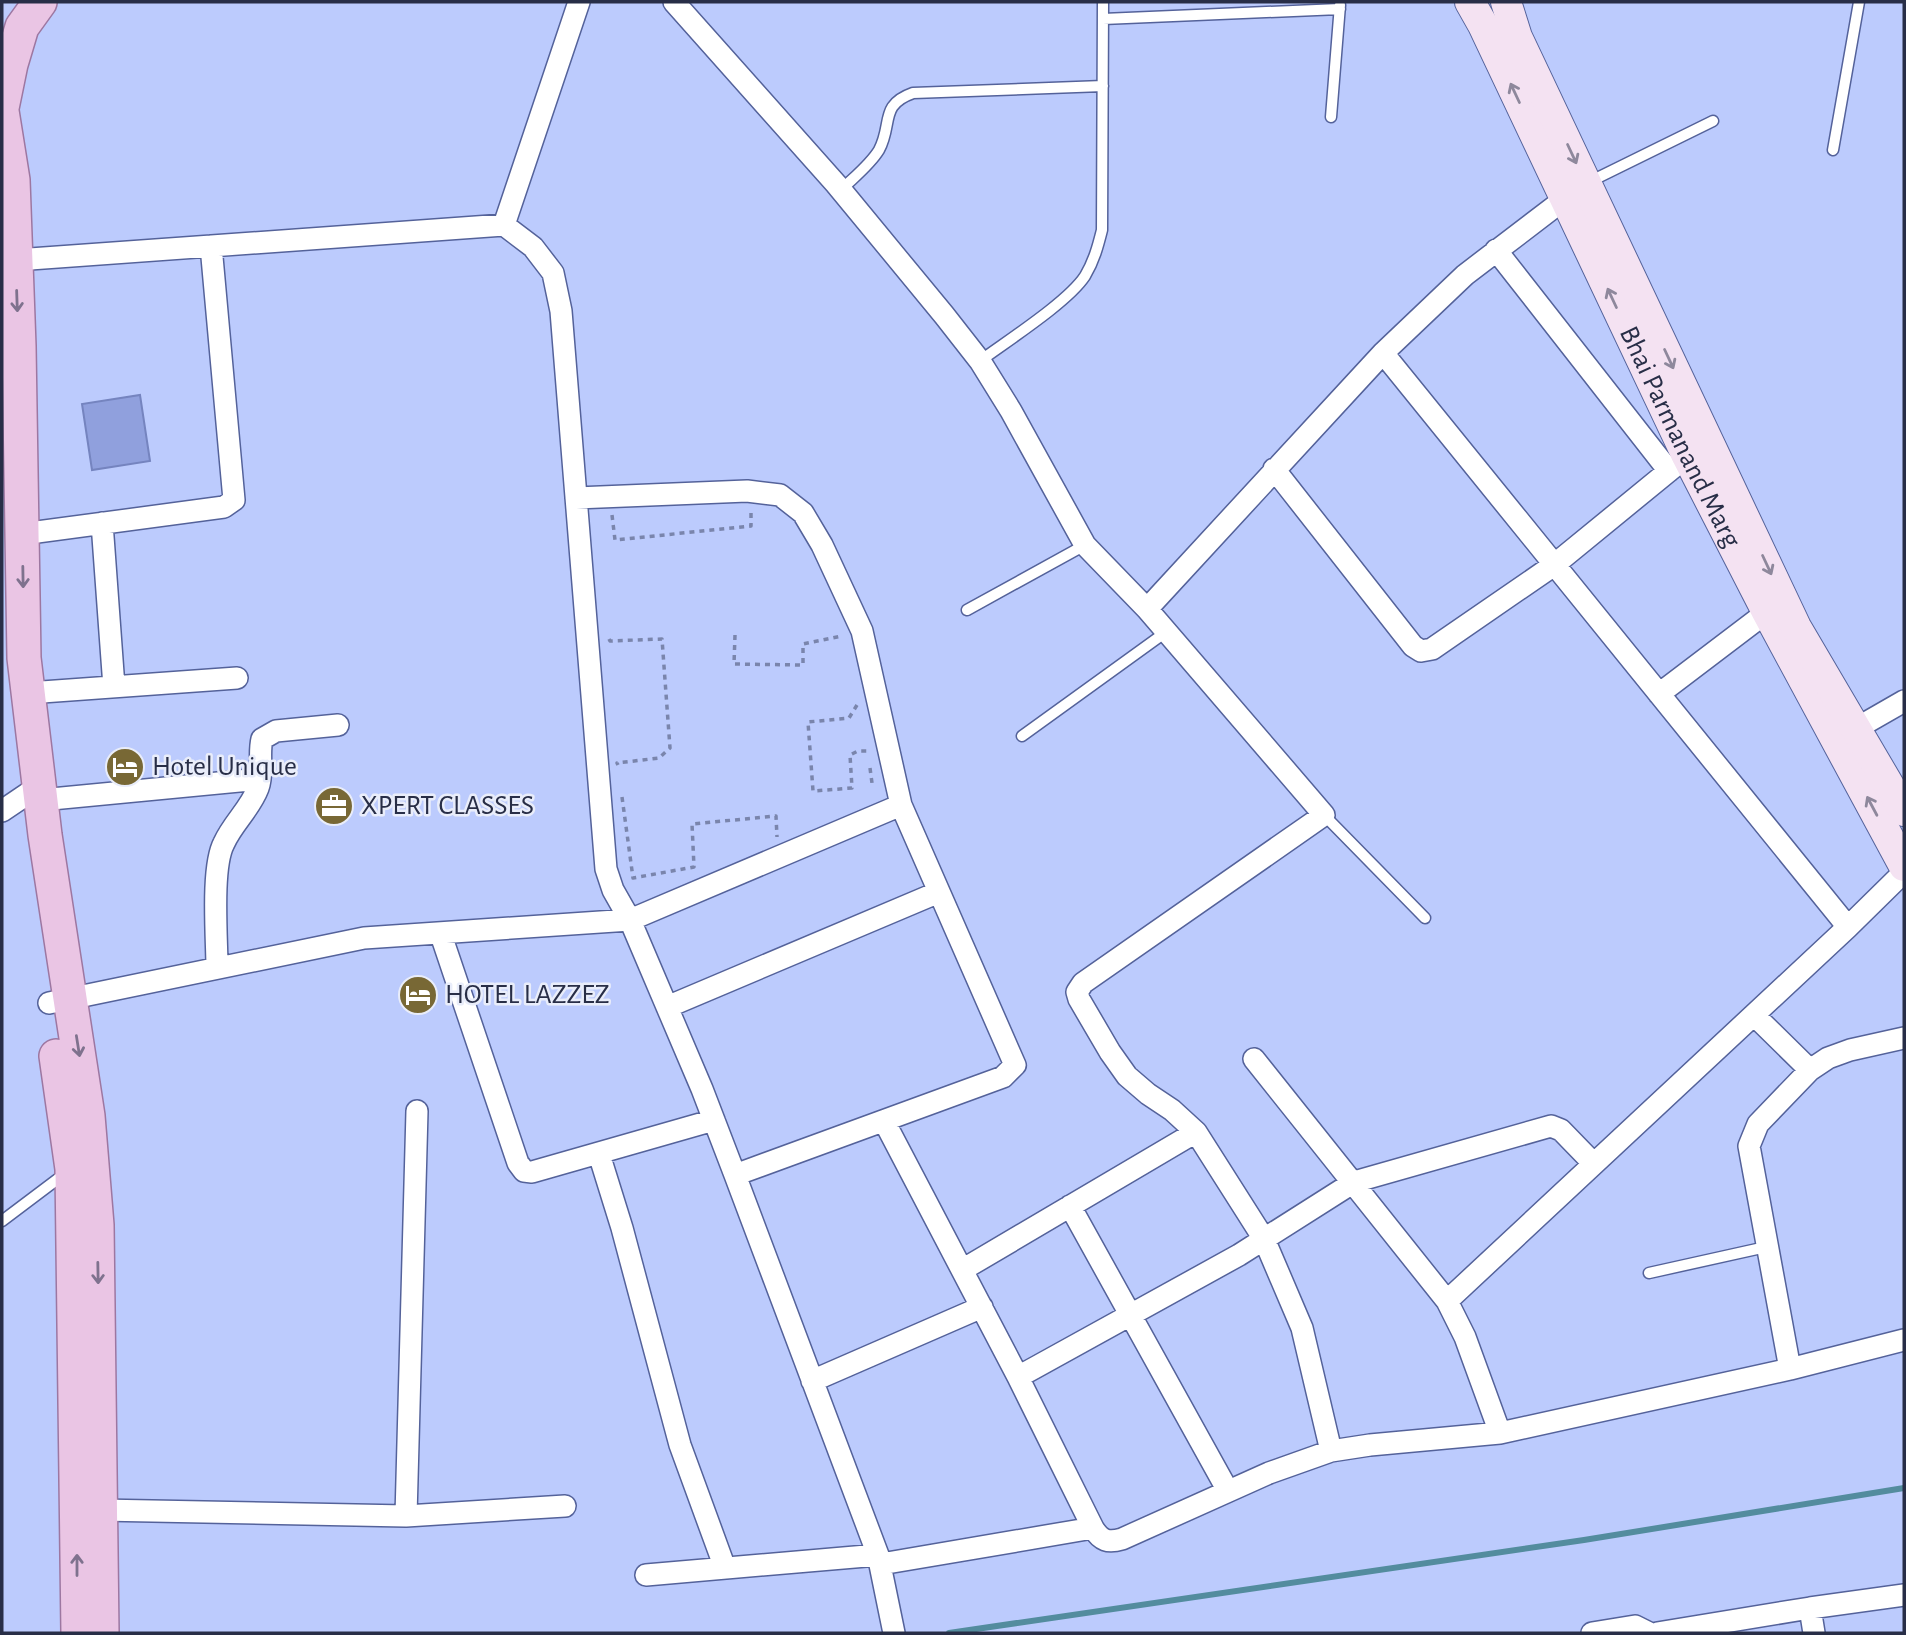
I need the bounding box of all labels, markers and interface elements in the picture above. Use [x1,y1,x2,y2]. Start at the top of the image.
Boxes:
one-way arrow [1508,83,1521,104]
one-way arrow [1566,143,1580,164]
one-way arrow [1605,288,1618,309]
one-way arrow [11,289,24,312]
street label: Bhai Parmanand Marg [1614,322,1746,553]
one-way arrow [1664,349,1677,370]
one-way arrow [1761,554,1774,575]
one-way arrow [16,566,29,589]
hotel icon: Hotel Unique [104,746,146,788]
place label: Hotel Unique [152,753,297,781]
office icon: XPERT CLASSES [313,785,355,827]
place label: XPERT CLASSES [361,792,534,820]
one-way arrow [1865,796,1878,817]
hotel icon: HOTEL LAZZEZ [397,974,439,1016]
place label: HOTEL LAZZEZ [445,981,610,1009]
one-way arrow [72,1034,85,1057]
one-way arrow [91,1261,105,1284]
one-way arrow [70,1554,84,1577]

